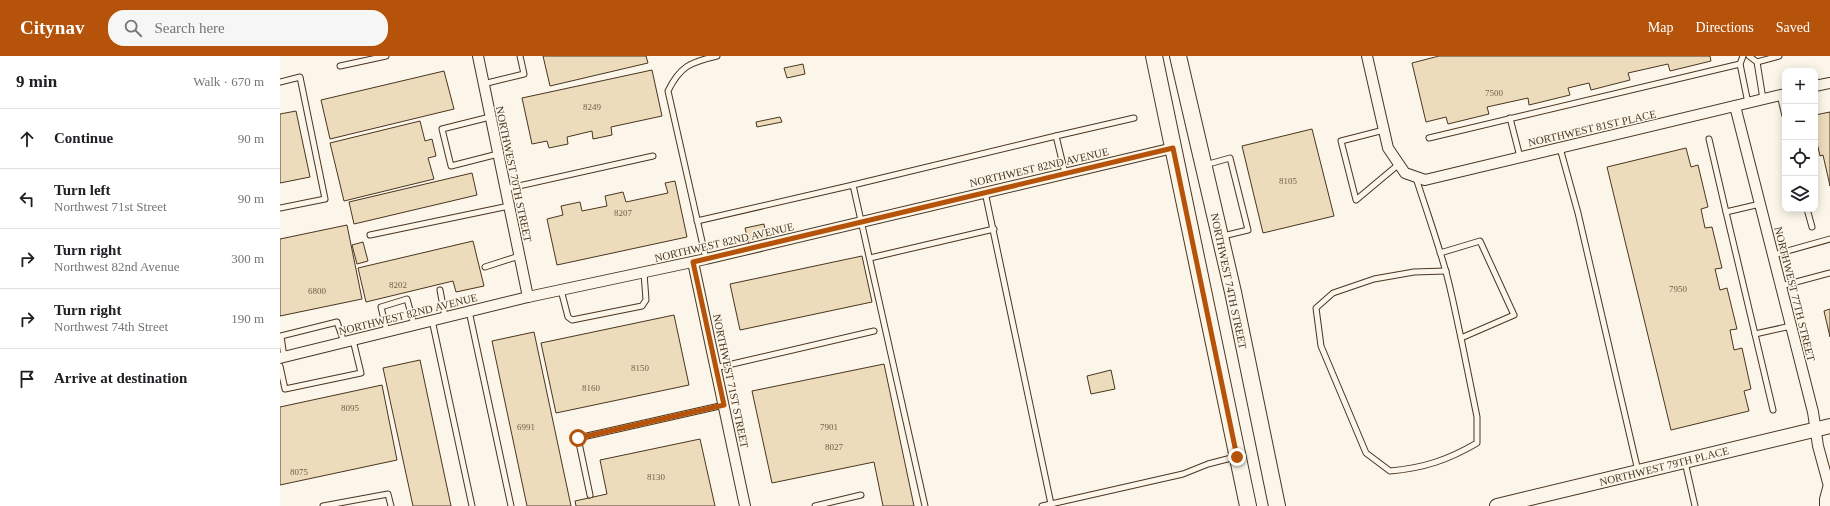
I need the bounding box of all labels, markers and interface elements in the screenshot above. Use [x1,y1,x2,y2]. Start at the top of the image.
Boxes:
search box [108,10,388,46]
text: Citynav [20,17,84,38]
icon: search [122,17,144,39]
text: Search here [154,20,225,36]
text: Map [1648,20,1673,35]
text: Directions [1695,20,1754,35]
text: Saved [1776,20,1810,35]
map controls [1782,68,1818,212]
button: + [1782,68,1818,104]
text: 9 min [16,72,57,91]
text: Walk · 670 m [193,74,264,89]
house number: 7500 [1485,88,1504,98]
house number: 8249 [583,102,602,112]
button: − [1782,104,1818,140]
street label: NORTHWEST 70TH STREET [494,105,534,243]
street label: NORTHWEST 81ST PLACE [1527,107,1657,149]
icon: ahead [16,128,38,150]
text: Continue [54,130,113,146]
text: 90 m [238,131,264,146]
button: locate [1782,140,1818,176]
street label: NORTHWEST 82ND AVENUE [968,145,1110,189]
house number: 8105 [1279,176,1298,186]
button: layers [1782,176,1818,212]
text: Turn left [54,182,111,198]
icon: left [16,188,38,210]
text: 90 m [238,191,264,206]
text: Northwest 71st Street [54,199,167,214]
house number: 8207 [614,208,633,218]
street label: NORTHWEST 74TH STREET [1209,212,1249,350]
street label: NORTHWEST 82ND AVENUE [653,220,795,264]
street label: NORTHWEST 77TH STREET [1772,225,1818,363]
text: Turn right [54,242,121,258]
icon: right [16,248,38,270]
text: 300 m [231,251,264,266]
text: Northwest 82nd Avenue [54,259,179,274]
house number: 8202 [389,280,407,290]
house number: 7950 [1669,284,1688,294]
house number: 6800 [308,286,327,296]
street label: NORTHWEST 82ND AVENUE [337,291,479,337]
text: Turn right [54,302,121,318]
icon: right [16,308,38,330]
text: 190 m [231,311,264,326]
street label: NORTHWEST 71ST STREET [711,313,751,449]
text: Northwest 74th Street [54,319,168,334]
house number: 8150 [631,363,650,373]
icon: arrive [16,368,38,390]
text: Arrive at destination [54,370,187,386]
house number: 8160 [582,383,601,393]
house number: 8095 [341,403,360,413]
house number: 6991 [517,422,535,432]
house number: 7901 [820,422,838,432]
route start [569,429,587,447]
house number: 8027 [825,442,844,452]
street label: NORTHWEST 79TH PLACE [1598,444,1730,488]
route end [1228,448,1246,466]
house number: 8075 [290,467,309,477]
house number: 8130 [647,472,666,482]

